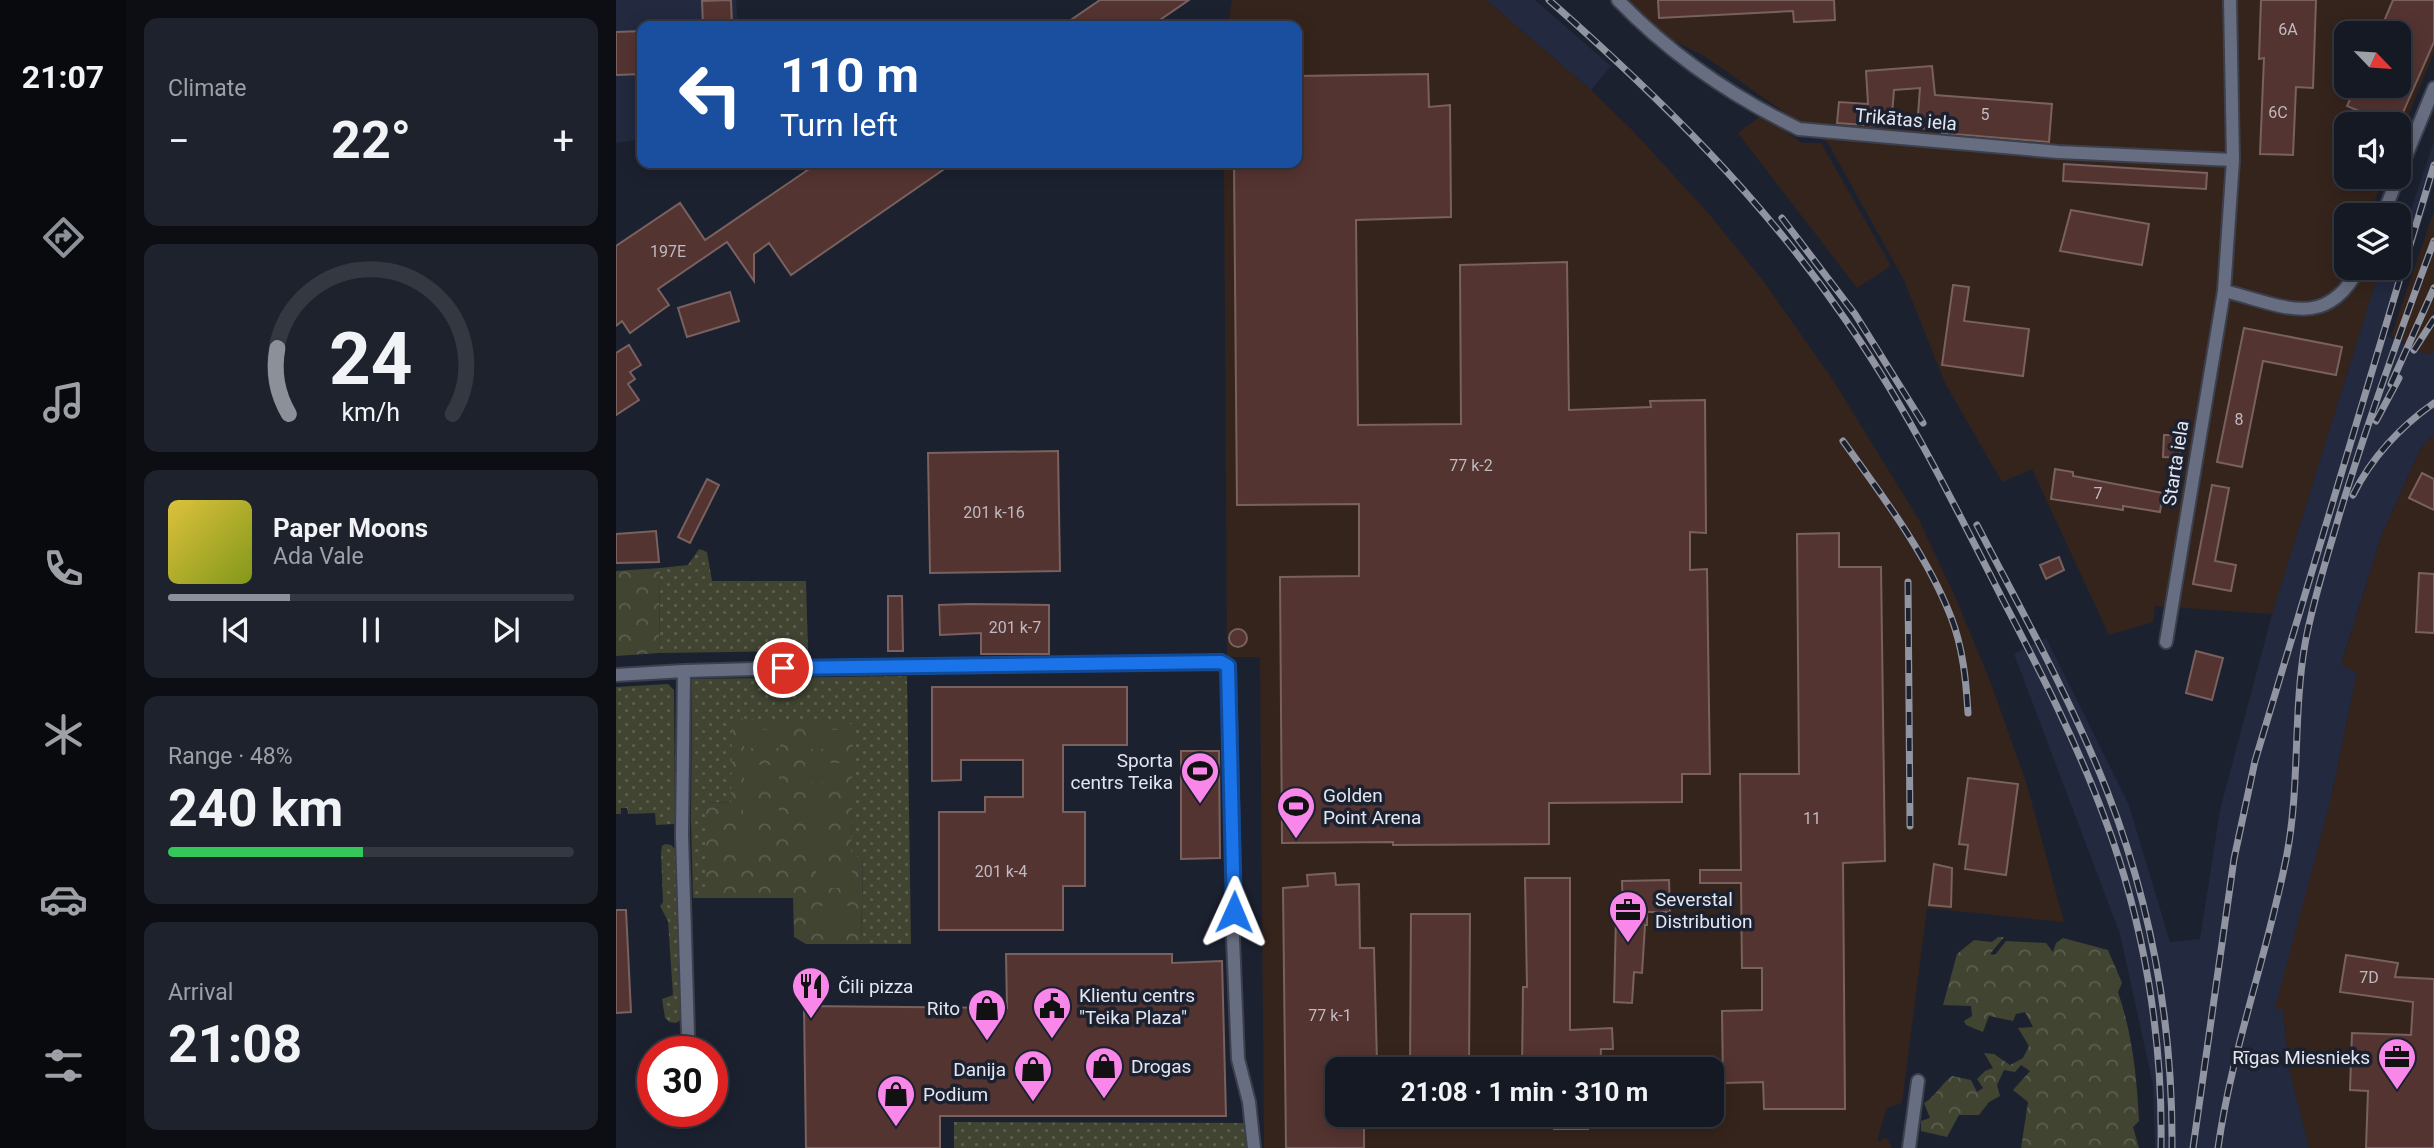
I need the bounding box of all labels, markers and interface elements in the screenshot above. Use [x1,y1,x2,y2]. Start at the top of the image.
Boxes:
house number: 6A [2278,20,2298,39]
north arrow [2334,21,2412,98]
map controls [2334,21,2411,280]
text: 110 m [780,47,919,104]
icon: left [665,49,756,140]
text: 21:07 [22,58,104,96]
text: Climate [168,75,247,102]
house number: 6C [2268,103,2288,122]
street label: Trikātas iela [1854,104,1958,135]
house number: 5 [1981,105,1990,124]
text: Turn left [780,106,898,144]
text: 22° [331,110,411,171]
button: sound [2334,112,2411,189]
text: − [168,119,190,163]
text: + [552,119,574,163]
button: layers [2334,203,2411,280]
icon: directions [39,213,88,262]
house number: 197E [650,242,686,261]
text: 24 [329,316,413,402]
icon: music [39,378,88,427]
text: km/h [342,398,400,427]
house number: 8 [2235,410,2244,429]
street label: Starta iela [2157,419,2194,507]
house number: 77 k-2 [1449,456,1493,475]
house number: 7 [2094,484,2103,503]
house number: 201 k-16 [963,503,1025,522]
text: Paper Moons [273,513,428,543]
text: Ada Vale [273,543,364,570]
icon: phone [39,544,88,593]
icon: previous [217,611,255,649]
icon: pause [352,611,390,649]
icon: next [487,611,525,649]
house number: 201 k-7 [989,618,1041,637]
pin [753,638,813,698]
icon: arrive [764,649,802,687]
icon: climate [39,710,88,759]
text: Range · 48% [168,743,293,770]
place label: Sporta centrs Teika [1071,749,1173,794]
sports icon: Sporta centrs Teika [1179,750,1221,805]
text: 240 km [168,778,343,839]
place label: Golden Point Arena [1323,784,1421,829]
sports icon: Golden Point Arena [1275,785,1317,840]
house number: 11 [1803,809,1821,828]
house number: 201 k-4 [975,862,1027,881]
icon: car [39,875,88,924]
position arrow [1197,875,1271,949]
place label: Severstal Distribution [1655,888,1752,933]
office icon: Severstal Distribution [1607,889,1649,944]
restaurant icon: Čili pizza [790,965,832,1020]
house number: 7D [2359,968,2379,987]
place label: Čili pizza [838,975,913,998]
text: Arrival [168,979,233,1006]
place label: Klientu centrs "Teika Plaza" [1079,984,1195,1029]
public building icon: Klientu centrs "Teika Plaza" [1031,985,1073,1040]
shop icon: Rito [966,987,1008,1042]
place label: Rito [927,997,960,1020]
house number: 77 k-1 [1308,1006,1352,1025]
text: 21:08 [168,1014,302,1075]
speed limit sign: 30 [637,1036,728,1127]
office icon: Rīgas Miesnieks [2376,1036,2418,1091]
icon: filters [39,1041,88,1090]
shop icon: Drogas [1083,1045,1125,1100]
place label: Rīgas Miesnieks [2232,1046,2370,1069]
shop icon: Danija [1012,1048,1054,1103]
place label: Drogas [1131,1055,1191,1078]
place label: Danija [953,1058,1006,1081]
shop icon: Podium [875,1073,917,1128]
text: 21:08 · 1 min · 310 m [1401,1077,1648,1107]
place label: Podium [923,1083,988,1106]

